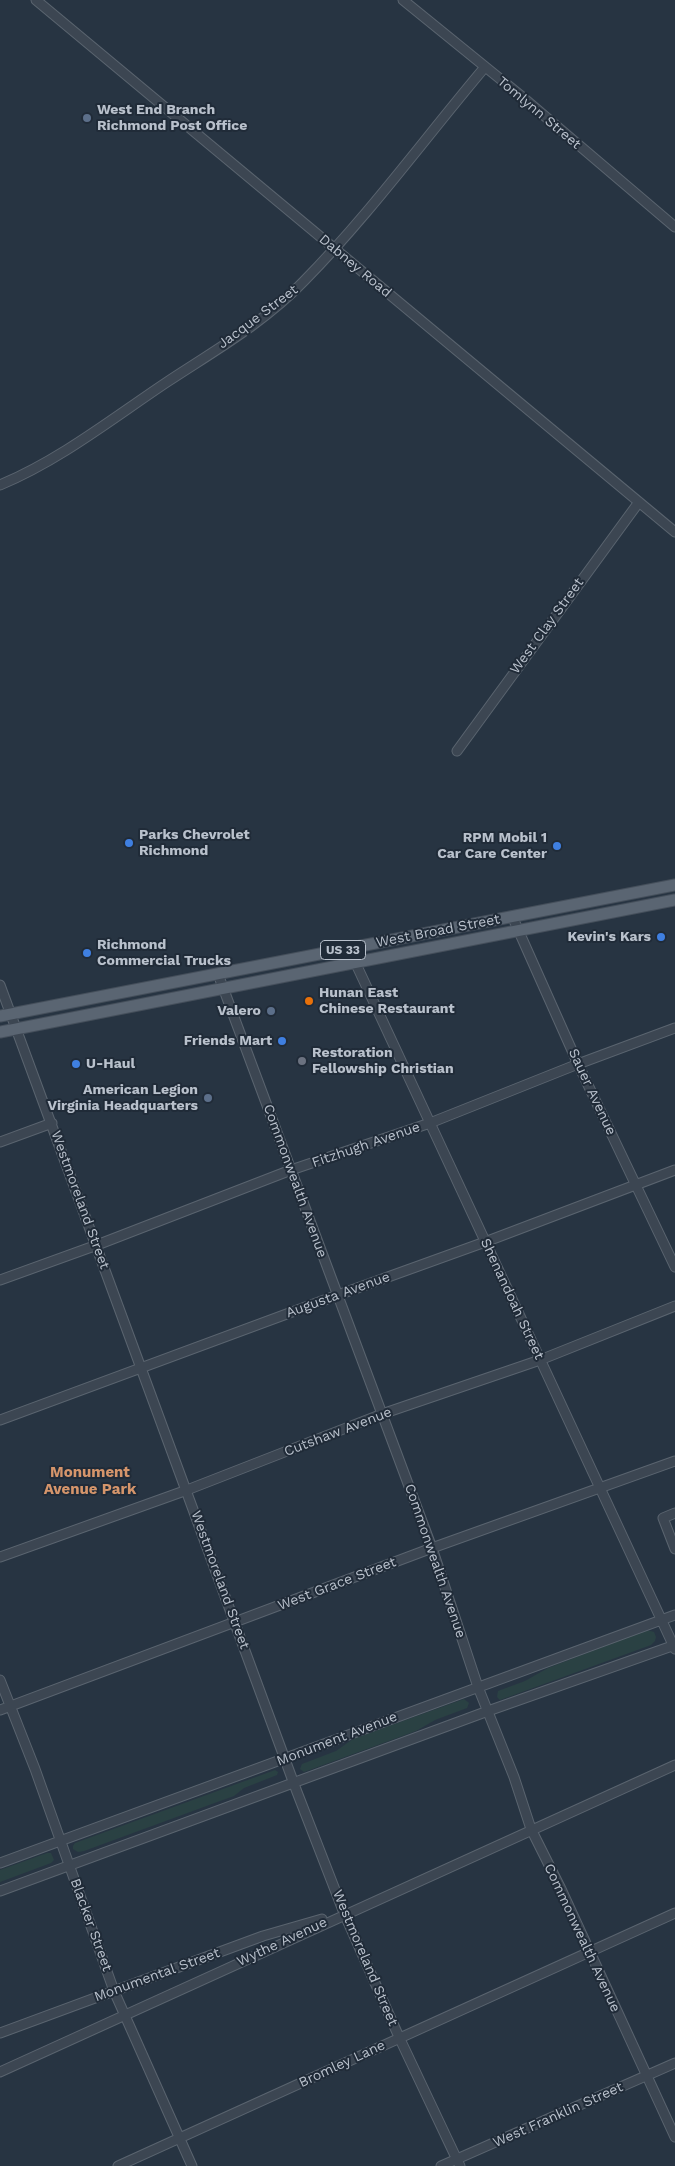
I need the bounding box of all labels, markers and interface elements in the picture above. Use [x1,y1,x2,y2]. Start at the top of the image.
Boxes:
street label: Tomlynn Street [494,73,584,153]
place label: West End Branch Richmond Post Office [97,102,247,134]
marker: West End Branch Richmond Post Office [81,112,93,124]
street label: Dabney Road [315,231,395,301]
street label: Jacque Street [215,281,301,353]
street label: West Clay Street [507,575,587,677]
place label: Parks Chevrolet Richmond [139,827,250,860]
place label: RPM Mobil 1 Car Care Center [437,830,547,862]
marker: Parks Chevrolet Richmond [123,837,135,849]
marker: RPM Mobil 1 Car Care Center [551,840,563,852]
street label: West Broad Street [375,911,501,951]
place label: Kevin's Kars [568,929,651,945]
marker: Kevin's Kars [655,931,667,943]
place label: Richmond Commercial Trucks [97,937,231,970]
road number: US 33 [320,940,366,960]
marker: Richmond Commercial Trucks [81,947,93,959]
place label: Hunan East Chinese Restaurant [319,985,455,1018]
marker: Hunan East Chinese Restaurant [303,995,315,1007]
place label: Valero [217,1003,261,1019]
marker: Valero [265,1005,277,1017]
place label: Friends Mart [184,1033,272,1049]
marker: Friends Mart [276,1035,288,1047]
place label: Restoration Fellowship Christian [312,1045,454,1078]
street label: Sauer Avenue [565,1046,619,1138]
marker: Restoration Fellowship Christian [296,1055,308,1067]
place label: U-Haul [86,1056,135,1072]
marker: U-Haul [70,1058,82,1070]
place label: American Legion Virginia Headquarters [47,1082,198,1114]
marker: American Legion Virginia Headquarters [202,1092,214,1104]
street label: Commonwealth Avenue [259,1102,331,1260]
street label: Fitzhugh Avenue [310,1119,422,1171]
street label: Westmoreland Street [47,1128,113,1272]
street label: Shenandoah Street [477,1236,547,1362]
street label: Augusta Avenue [284,1268,392,1322]
street label: Cutshaw Avenue [282,1404,394,1460]
district label: Monument Avenue Park [44,1464,136,1499]
street label: Commonwealth Avenue [401,1482,469,1640]
street label: Westmoreland Street [187,1508,253,1652]
street label: West Grace Street [275,1554,399,1614]
street label: Monument Avenue [274,1708,400,1770]
street label: Commonwealth Avenue [540,1861,624,2015]
street label: Blacker Street [66,1876,116,1974]
street label: Westmoreland Street [329,1887,401,2029]
street label: Wythe Avenue [234,1914,330,1970]
street label: Monumental Street [92,1944,222,2006]
street label: Bromley Lane [296,2037,388,2091]
street label: West Franklin Street [490,2079,626,2151]

